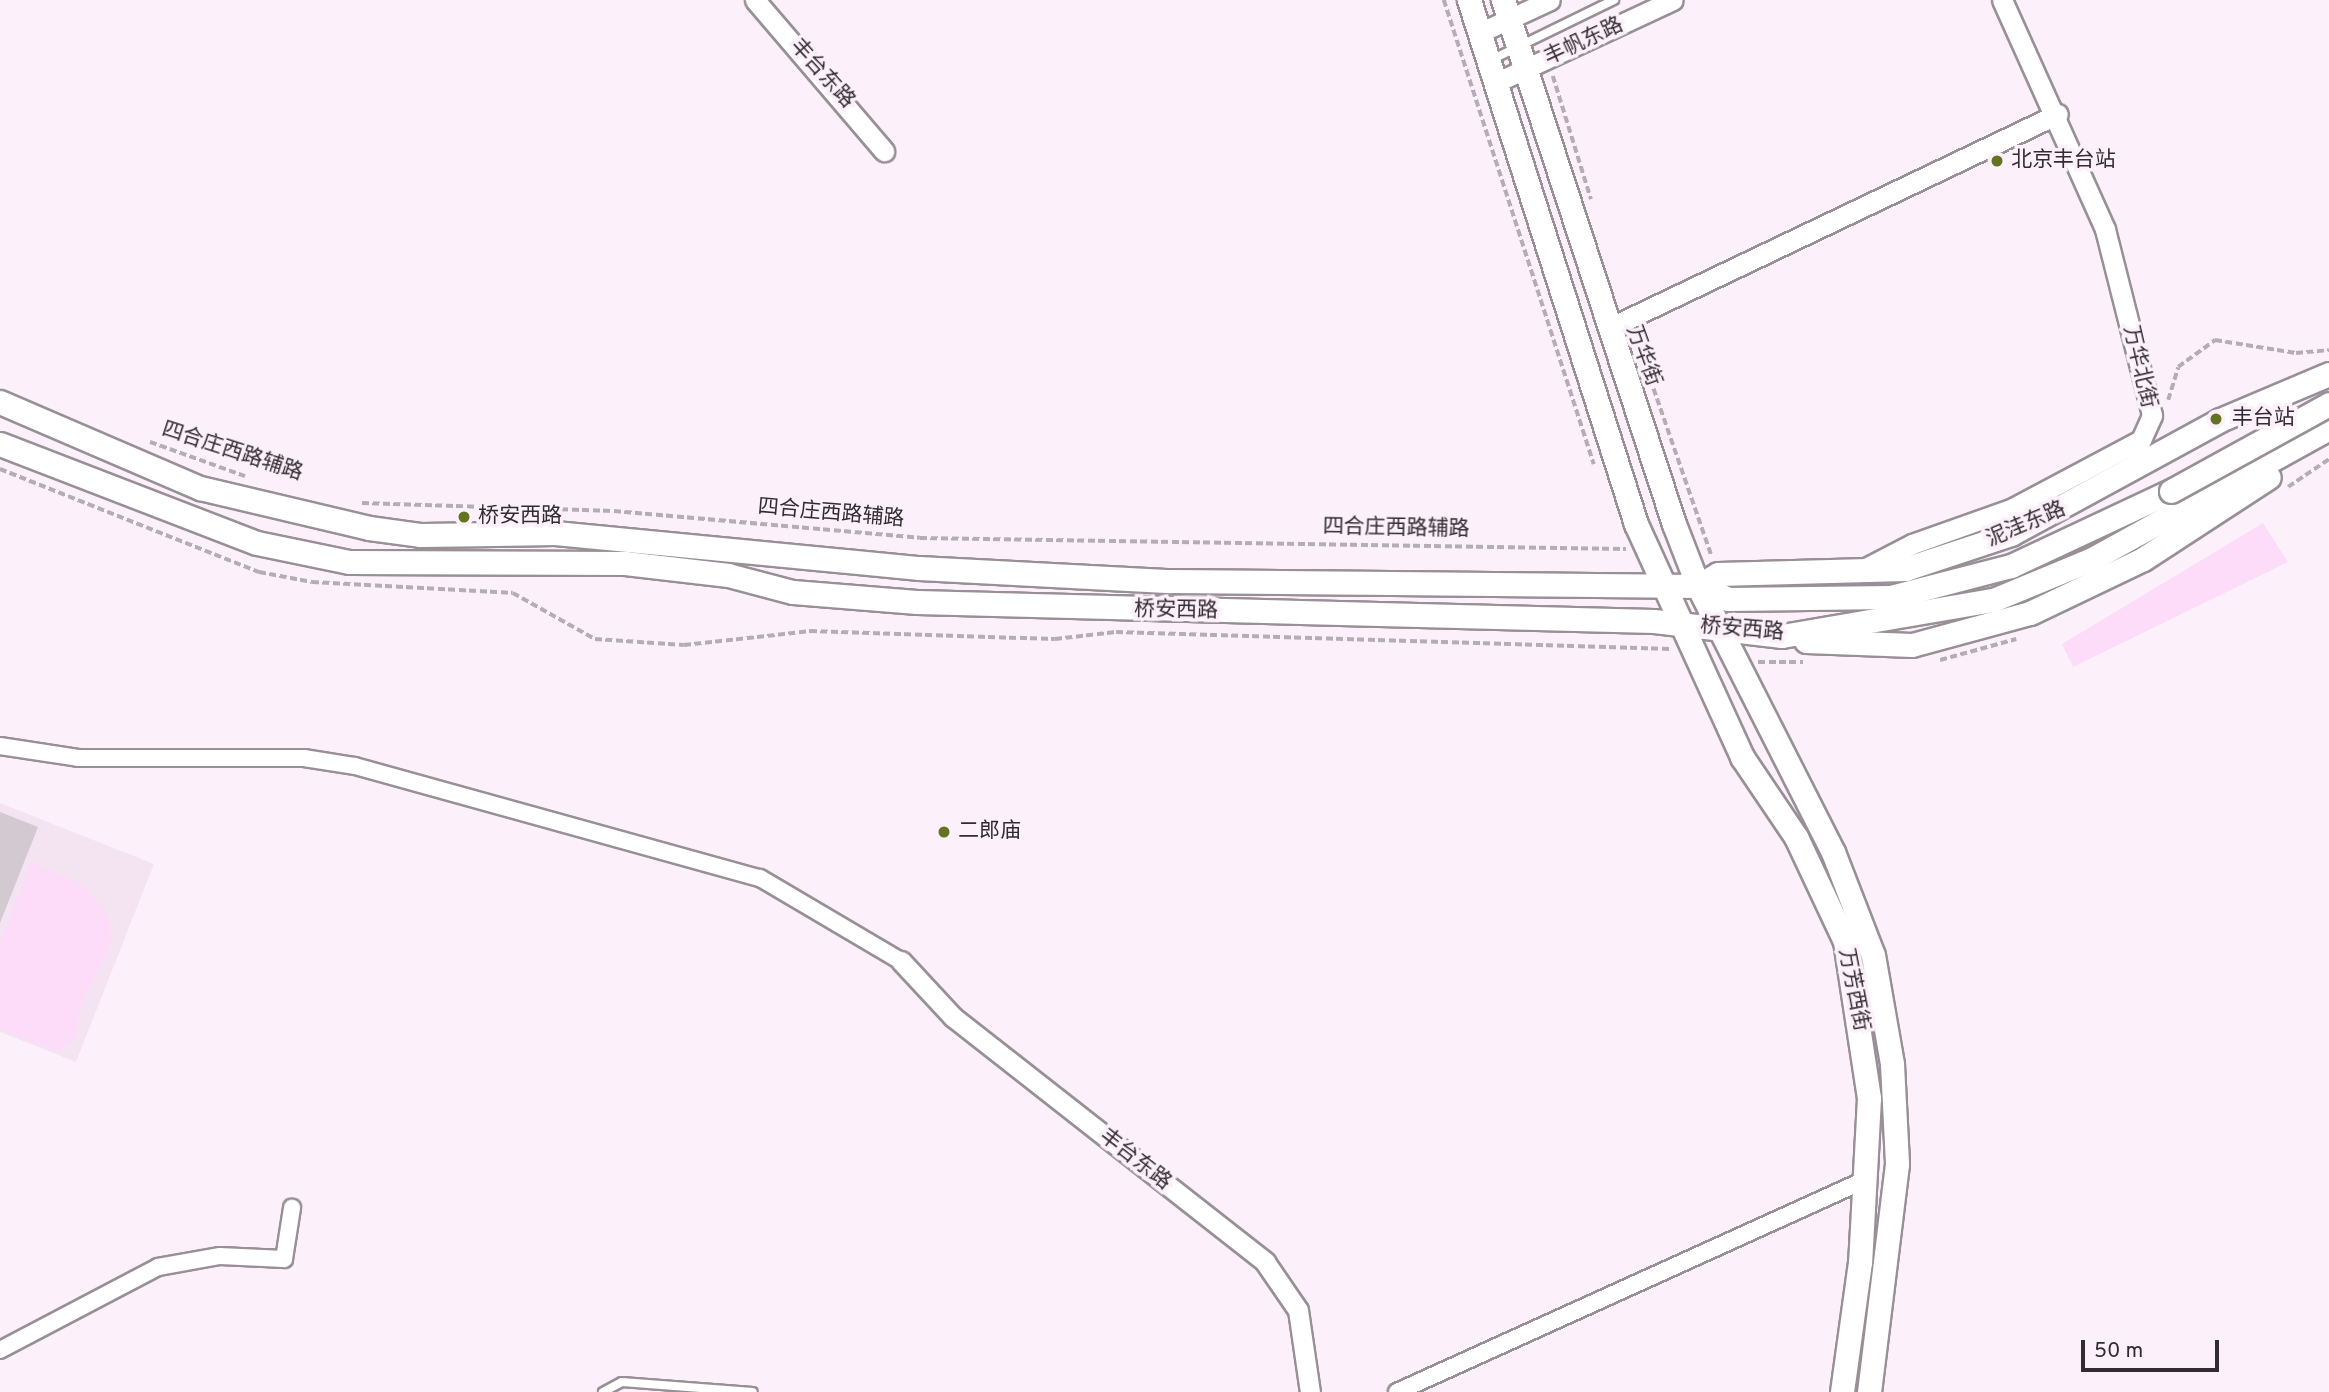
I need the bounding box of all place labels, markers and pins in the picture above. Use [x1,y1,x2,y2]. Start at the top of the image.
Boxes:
place label: 北京丰台站 [2011,148,2116,174]
marker: 北京丰台站 [1989,153,2005,169]
place label: 丰台站 [2232,406,2295,432]
marker: 丰台站 [2206,409,2226,429]
place label: 桥安西路 [478,504,562,530]
marker: 桥安西路 [456,509,472,525]
place label: 二郎庙 [958,819,1021,845]
marker: 二郎庙 [936,824,952,840]

